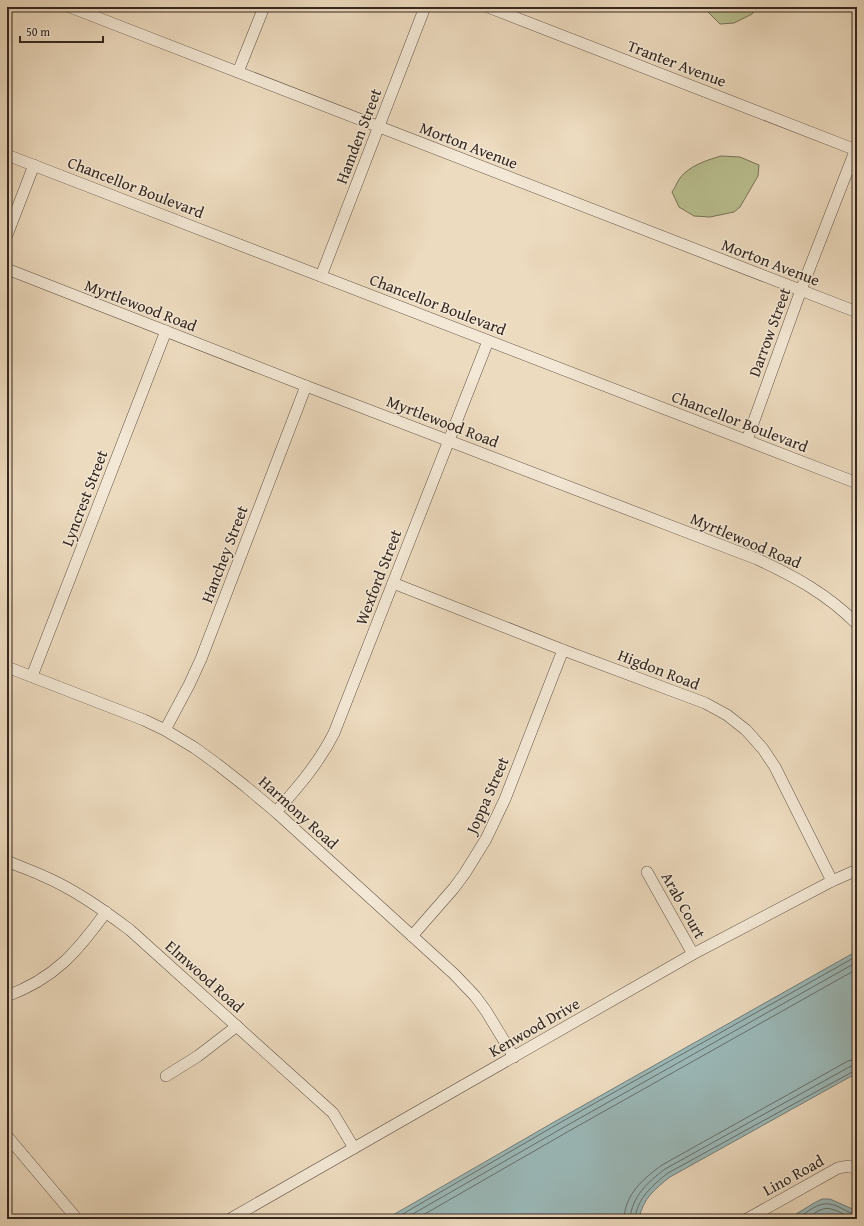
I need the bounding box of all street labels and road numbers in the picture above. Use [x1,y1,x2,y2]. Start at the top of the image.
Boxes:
street label: Tranter Avenue [624,33,730,93]
street label: Hamden Street [329,85,387,187]
street label: Morton Avenue [416,115,522,175]
street label: Chancellor Boulevard [64,150,208,224]
street label: Morton Avenue [718,232,824,292]
street label: Chancellor Boulevard [366,267,510,341]
street label: Myrtlewood Road [81,273,201,338]
street label: Darrow Street [742,284,796,380]
street label: Chancellor Boulevard [668,384,812,458]
street label: Myrtlewood Road [383,389,503,454]
street label: Lyncrest Street [55,446,114,550]
street label: Hanchey Street [194,502,254,606]
street label: Myrtlewood Road [687,506,806,574]
street label: Wexford Street [349,525,407,628]
street label: Higdon Road [615,642,704,696]
street label: Joppa Street [459,752,515,839]
street label: Harmony Road [254,770,345,855]
street label: Arab Court [656,867,712,943]
street label: Elmwood Road [160,934,250,1018]
street label: Kenwood Drive [484,991,584,1063]
street label: Lino Road [758,1148,828,1202]

